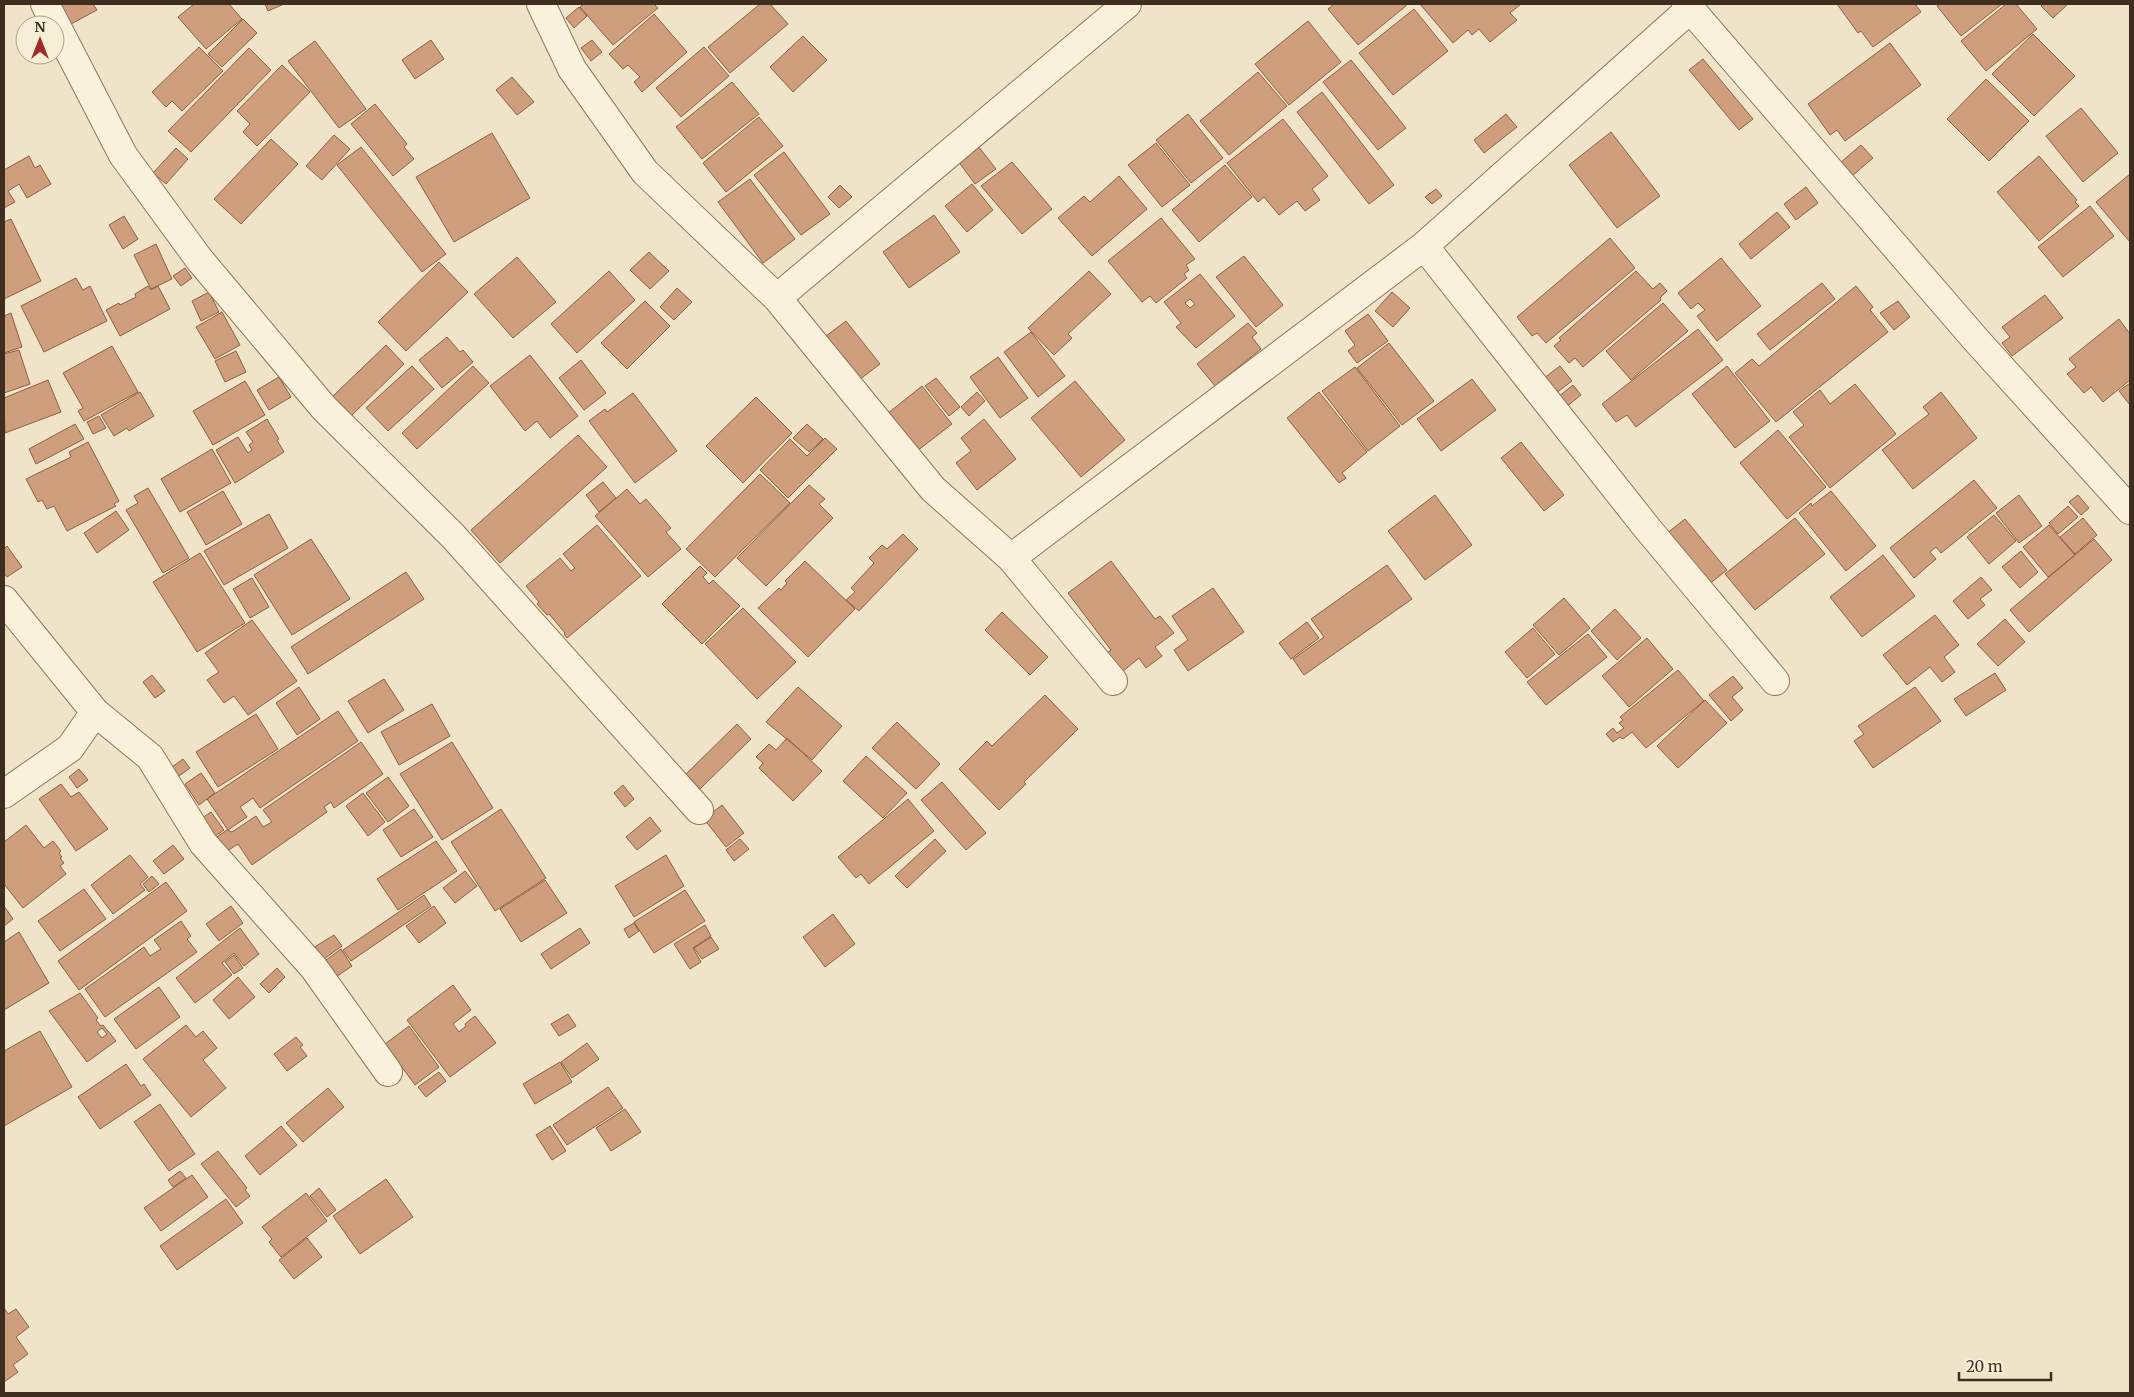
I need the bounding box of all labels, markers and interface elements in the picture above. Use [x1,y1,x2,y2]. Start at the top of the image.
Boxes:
north arrow [15,15,65,65]
text: N [34,18,46,36]
scale bar [1959,1350,2052,1382]
text: 20 m [1966,1357,2003,1376]

